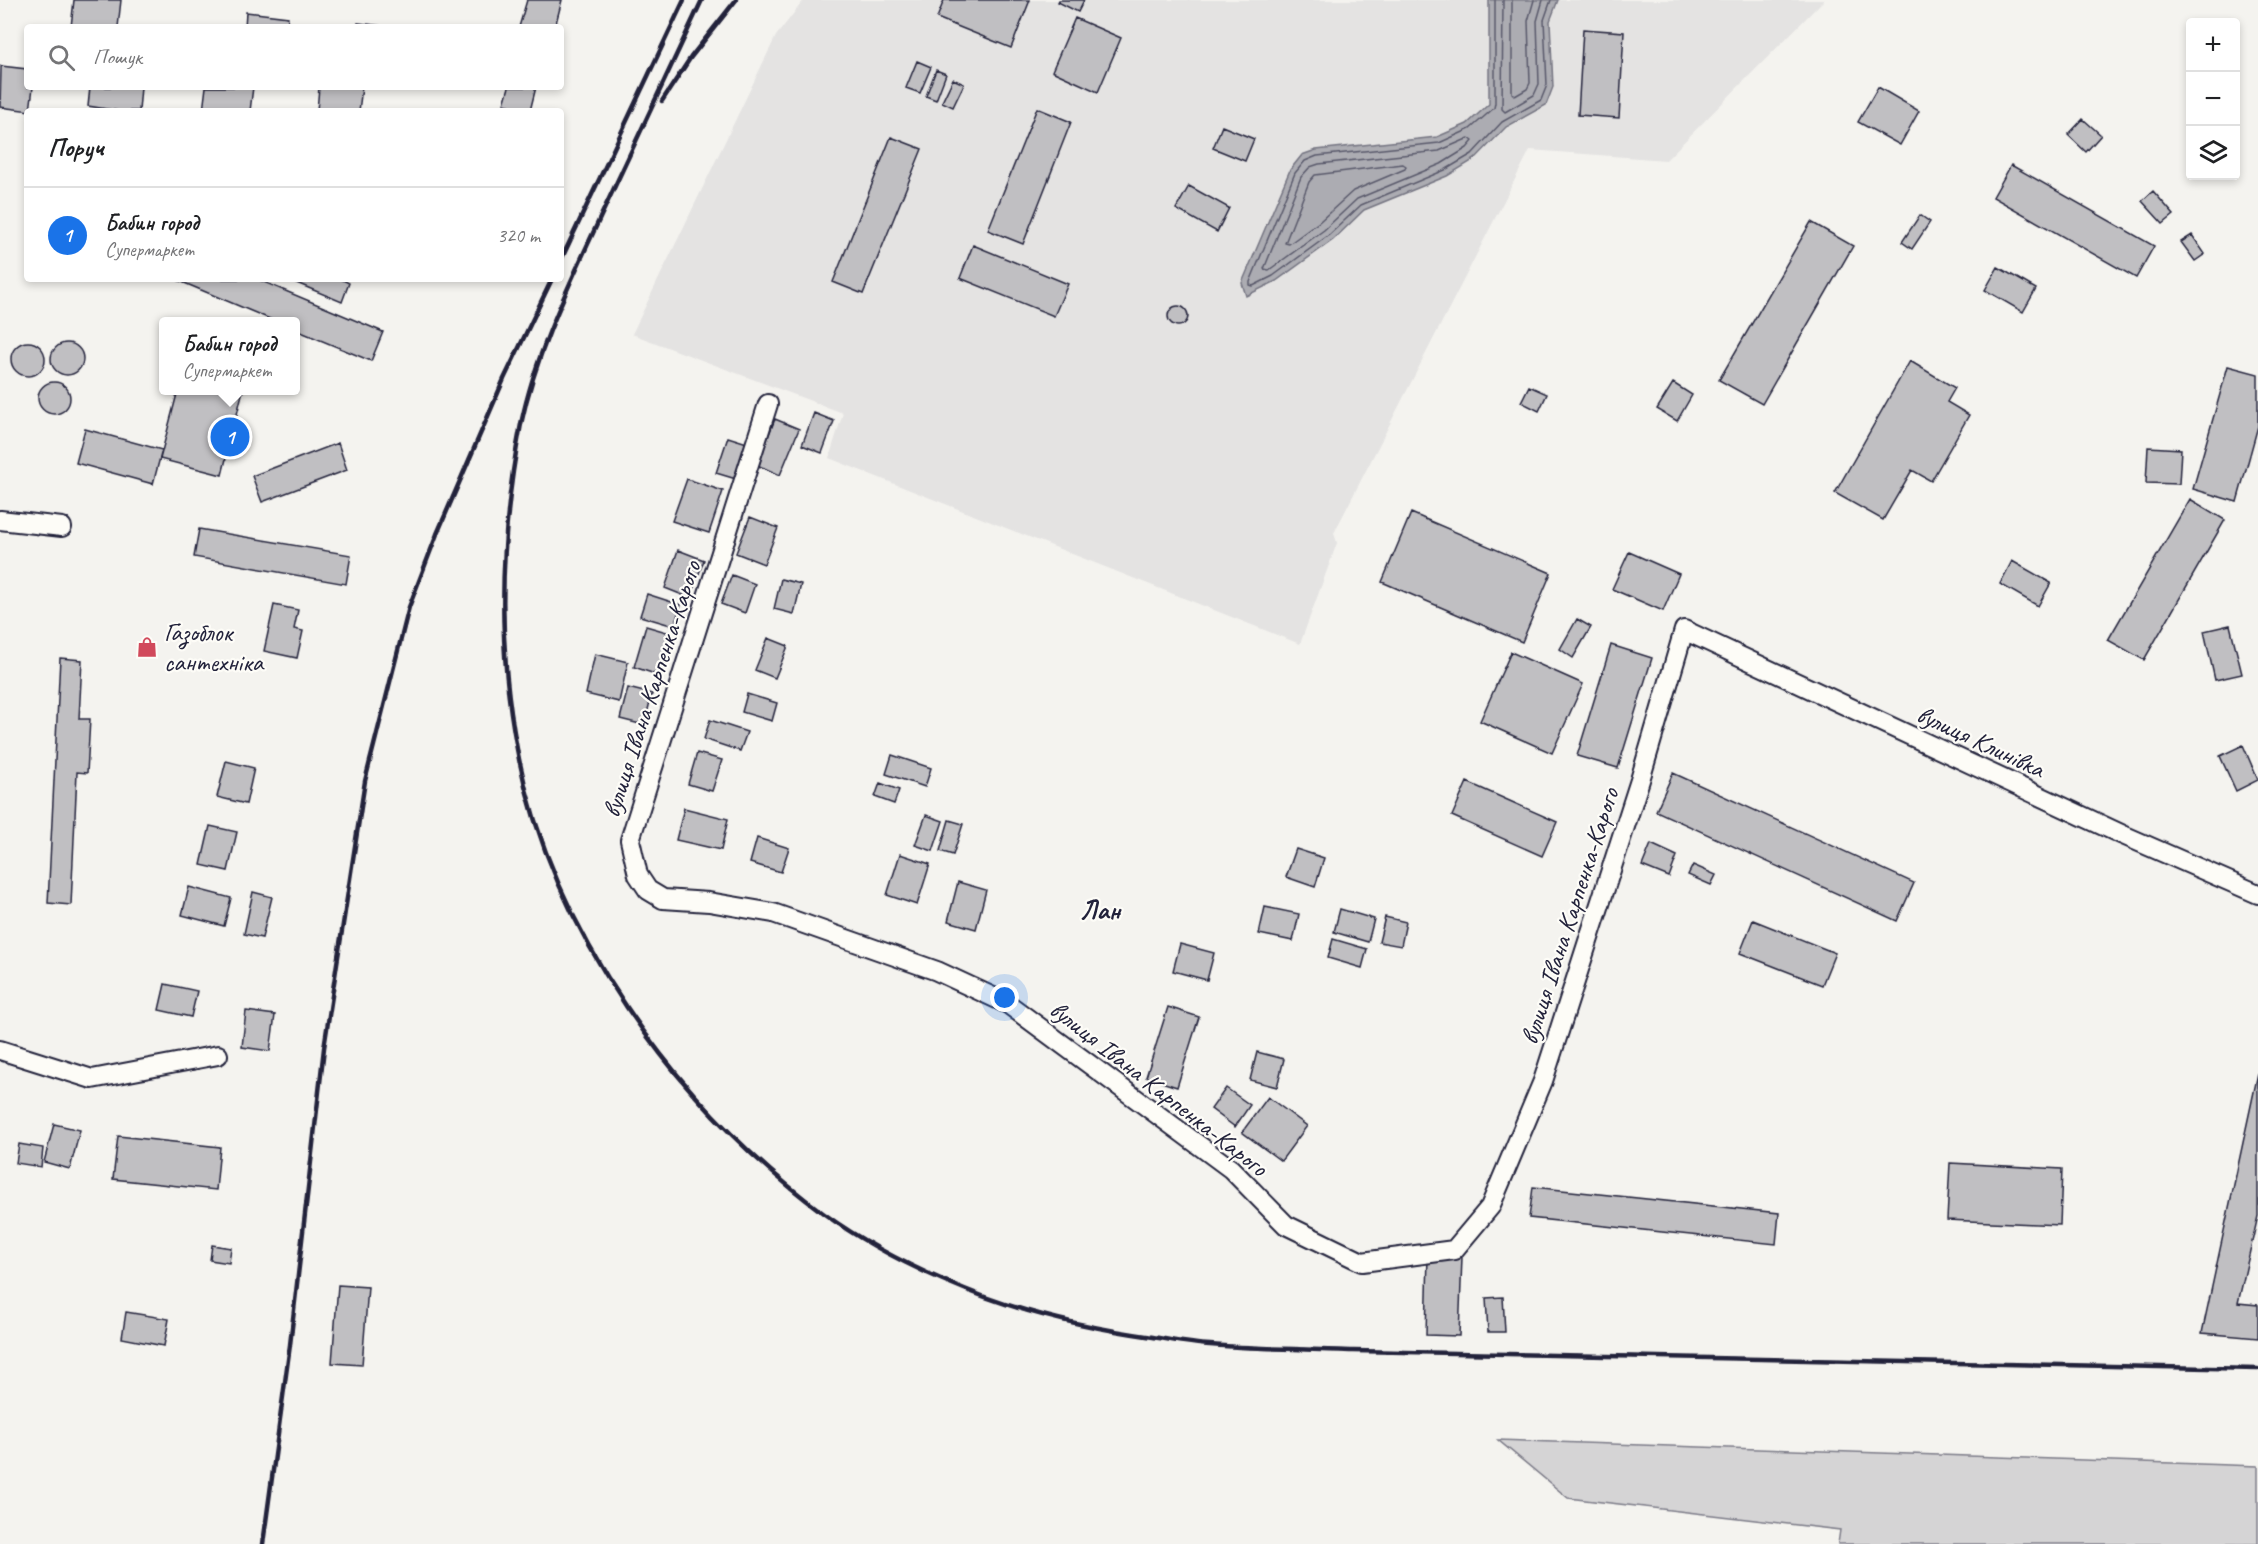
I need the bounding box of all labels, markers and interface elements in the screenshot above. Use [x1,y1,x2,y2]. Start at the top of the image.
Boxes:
map controls [2186,18,2240,180]
button: + [2186,18,2240,72]
search box [24,24,564,90]
icon: search [45,41,78,74]
text: Пошук [93,43,142,71]
button: − [2186,72,2240,126]
button: layers [2186,126,2240,180]
text: Поруч [48,131,104,164]
text: Бабин город [105,209,199,237]
text: 1 [63,223,72,248]
text: 320 m [497,223,540,248]
text: Супермаркет [105,237,194,262]
popup [159,317,300,395]
text: Бабин город [183,330,276,358]
text: Супермаркет [183,358,272,383]
pin: 1 [210,414,250,460]
street label: вулиця Івана Карпенка-Карого [594,555,709,822]
place label: Газоблок сантехніка [164,616,265,679]
shop icon: Газоблок сантехніка [135,635,159,659]
street label: вулиця Клинівка [1912,698,2051,786]
street label: вулиця Івана Карпенка-Карого [1512,782,1627,1049]
district label: Лан [1080,893,1123,927]
your location [990,983,1019,1012]
street label: вулиця Івана Карпенка-Карого [1043,993,1276,1185]

